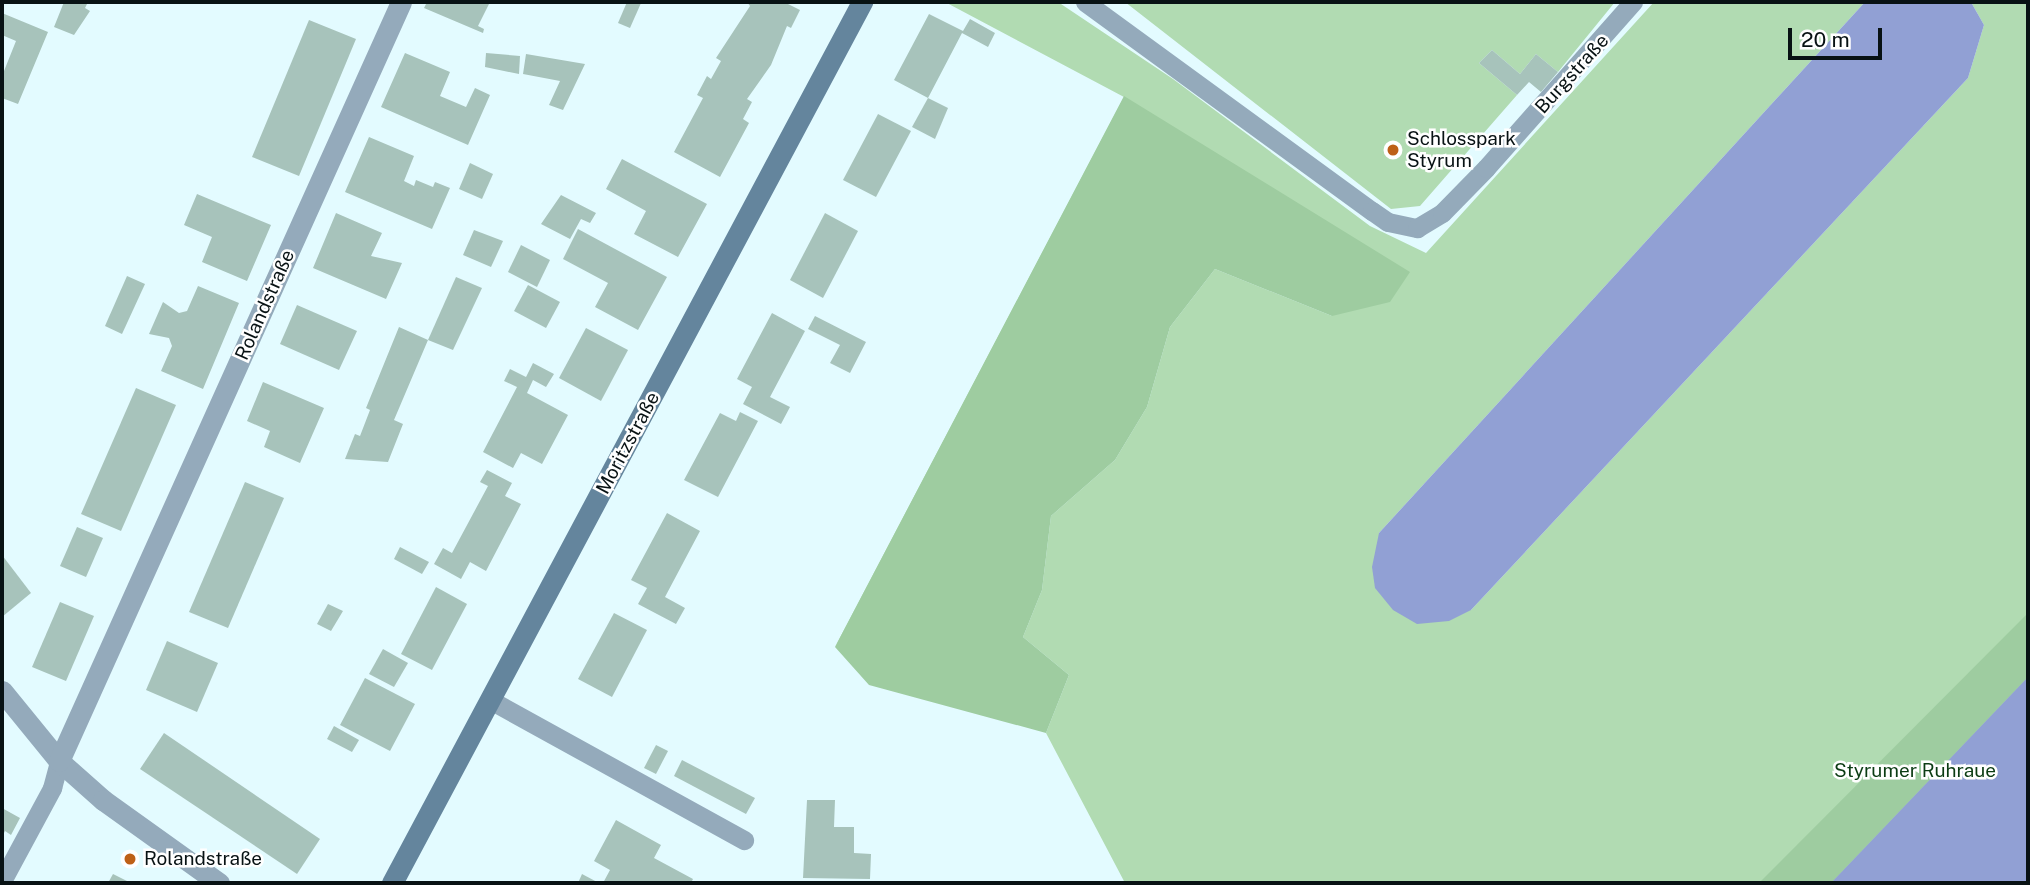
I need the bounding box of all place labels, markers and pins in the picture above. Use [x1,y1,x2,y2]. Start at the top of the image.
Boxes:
place label: Schlosspark Styrum [1407,128,1516,172]
marker: Schlosspark Styrum [1385,142,1401,158]
place label: Rolandstraße [144,848,262,870]
marker: Rolandstraße [122,851,138,867]

